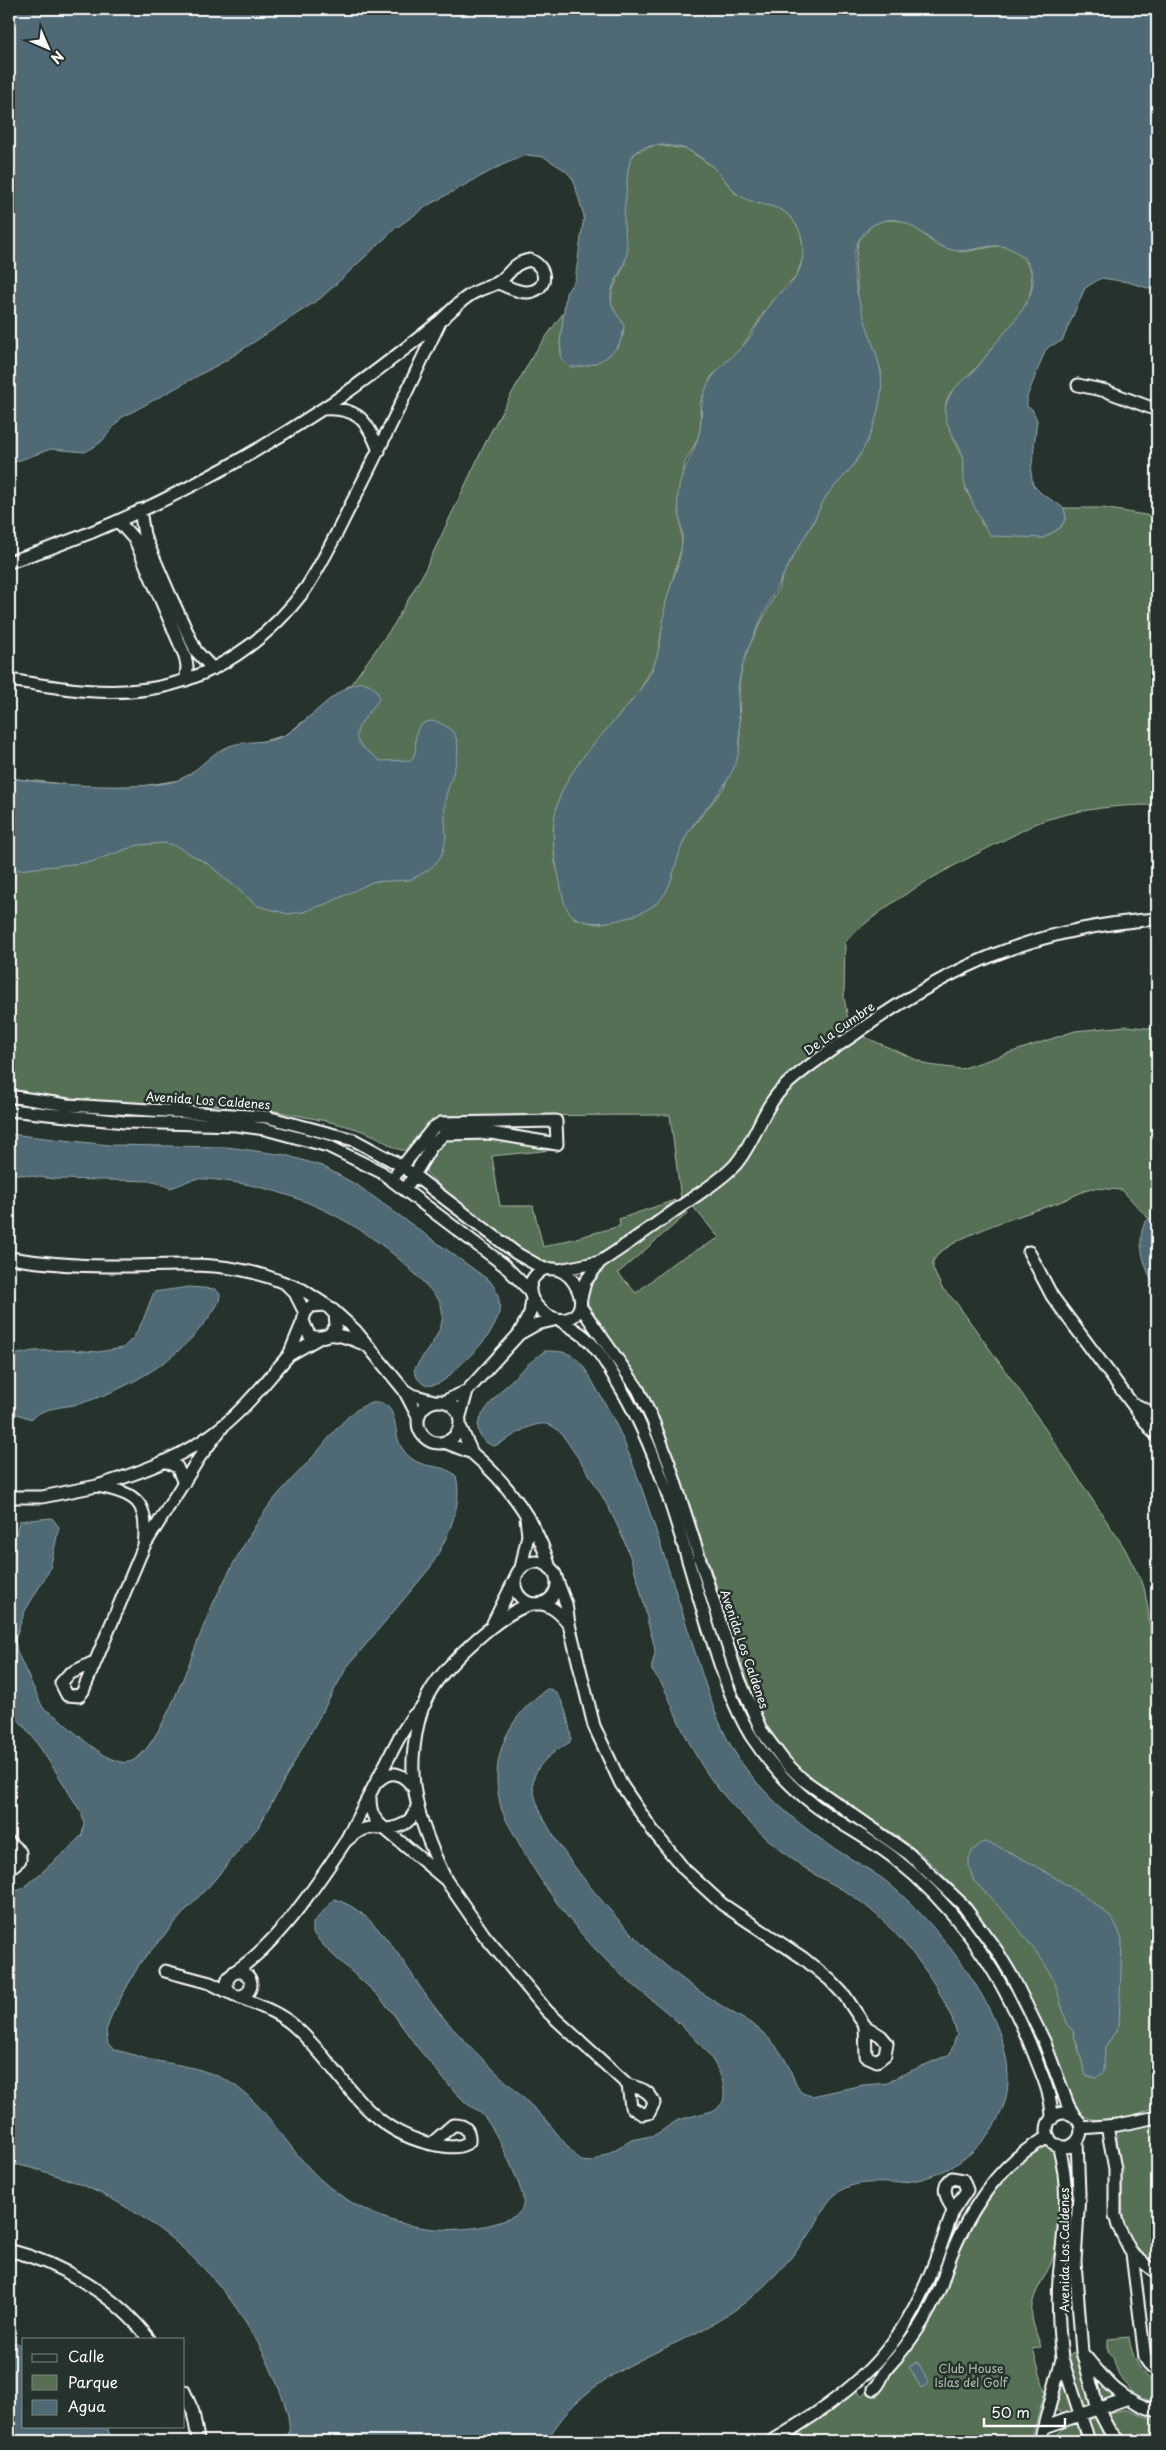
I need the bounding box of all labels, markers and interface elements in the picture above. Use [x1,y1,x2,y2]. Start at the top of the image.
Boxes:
north arrow [22,22,72,72]
text: N [46,46,69,69]
street label: De La Cumbre [800,997,878,1059]
street label: Avenida Los Caldenes [145,1087,271,1113]
street label: Avenida Los Caldenes [716,1587,774,1711]
street label: Avenida Los Caldenes [1055,2187,1073,2312]
legend [22,2338,185,2428]
text: Calle [68,2344,105,2367]
park label: Club House Islas del Golf [935,2359,1009,2391]
text: Parque [68,2370,118,2393]
text: Agua [68,2394,106,2417]
scale bar [984,2395,1065,2427]
text: 50 m [991,2400,1030,2423]

